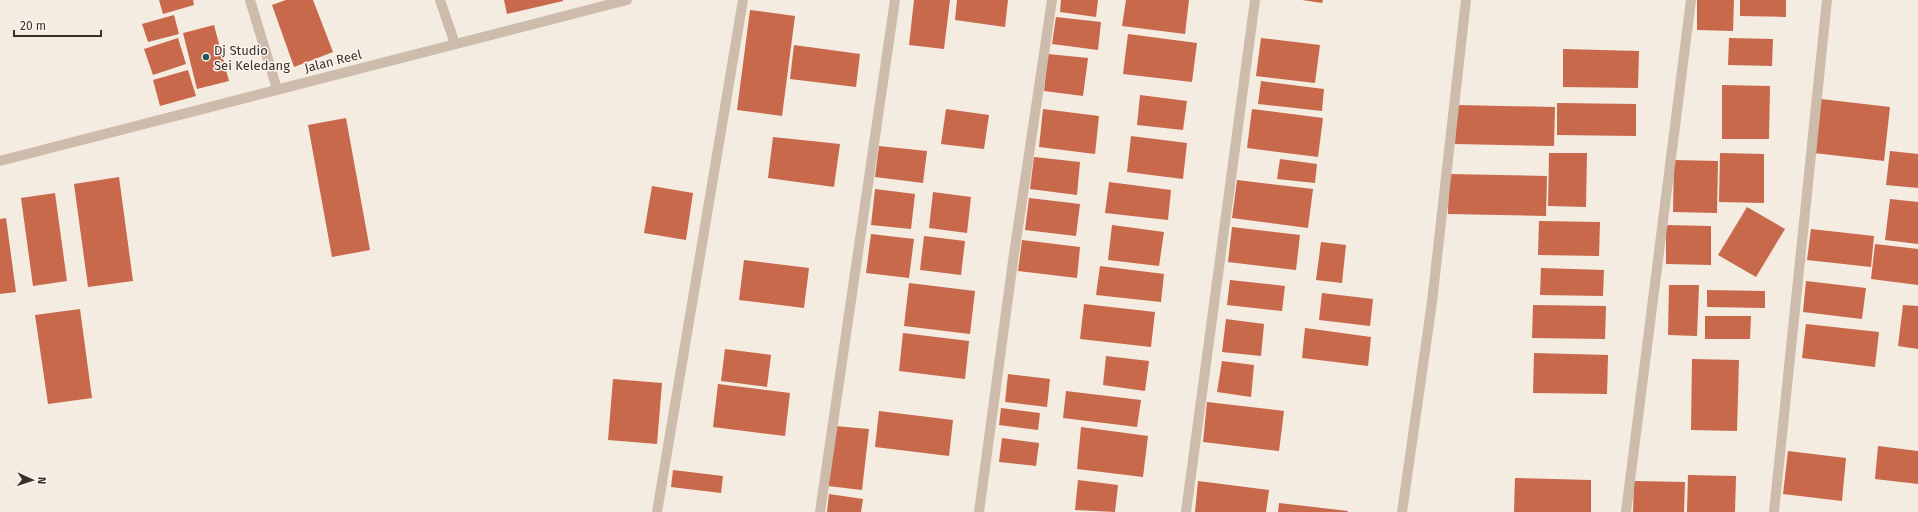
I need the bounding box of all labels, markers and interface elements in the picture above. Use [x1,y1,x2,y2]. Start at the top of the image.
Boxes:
scale bar [14,12,101,38]
text: 20 m [20,19,46,33]
place label: Dj Studio Sei Keledang [214,43,290,73]
street label: Jalan Reel [303,47,363,75]
marker: Dj Studio Sei Keledang [201,52,211,62]
north arrow [12,460,52,500]
text: N [35,477,48,484]

